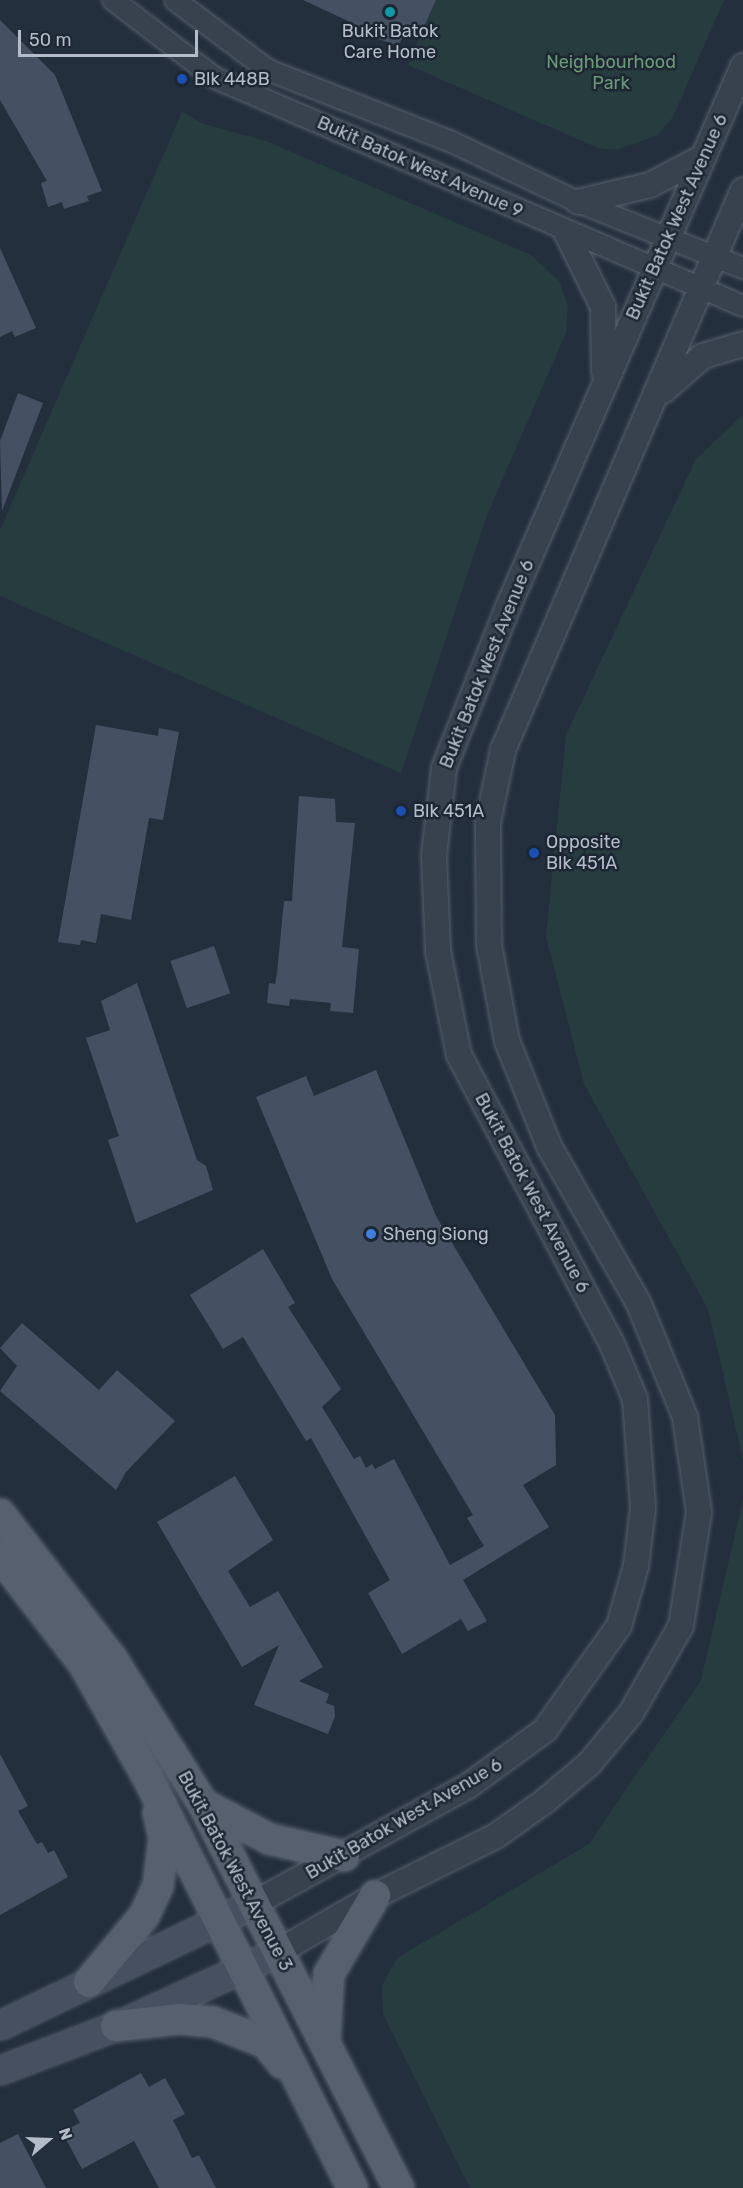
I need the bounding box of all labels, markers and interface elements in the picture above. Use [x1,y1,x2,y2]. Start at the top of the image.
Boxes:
marker: Bukit Batok Care Home [383,5,397,19]
scale bar [21,18,201,56]
place label: Bukit Batok Care Home [342,21,438,63]
text: 50 m [29,29,72,51]
park label: Neighbourhood Park [546,52,676,94]
place label: Blk 448B [194,68,270,90]
marker: Blk 448B [175,72,189,86]
street label: Bukit Batok West Avenue 6 [622,110,732,324]
street label: Bukit Batok West Avenue 9 [313,112,527,222]
street label: Bukit Batok West Avenue 6 [435,556,539,772]
place label: Blk 451A [413,800,484,822]
marker: Blk 451A [394,804,408,818]
place label: Opposite Blk 451A [546,832,621,874]
marker: Opposite Blk 451A [527,846,541,860]
street label: Bukit Batok West Avenue 6 [470,1089,594,1297]
place label: Sheng Siong [383,1223,489,1245]
marker: Sheng Siong [364,1227,378,1241]
street label: Bukit Batok West Avenue 6 [302,1754,506,1884]
street label: Bukit Batok West Avenue 3 [173,1767,297,1975]
north arrow [18,2110,78,2170]
text: N [55,2125,76,2143]

